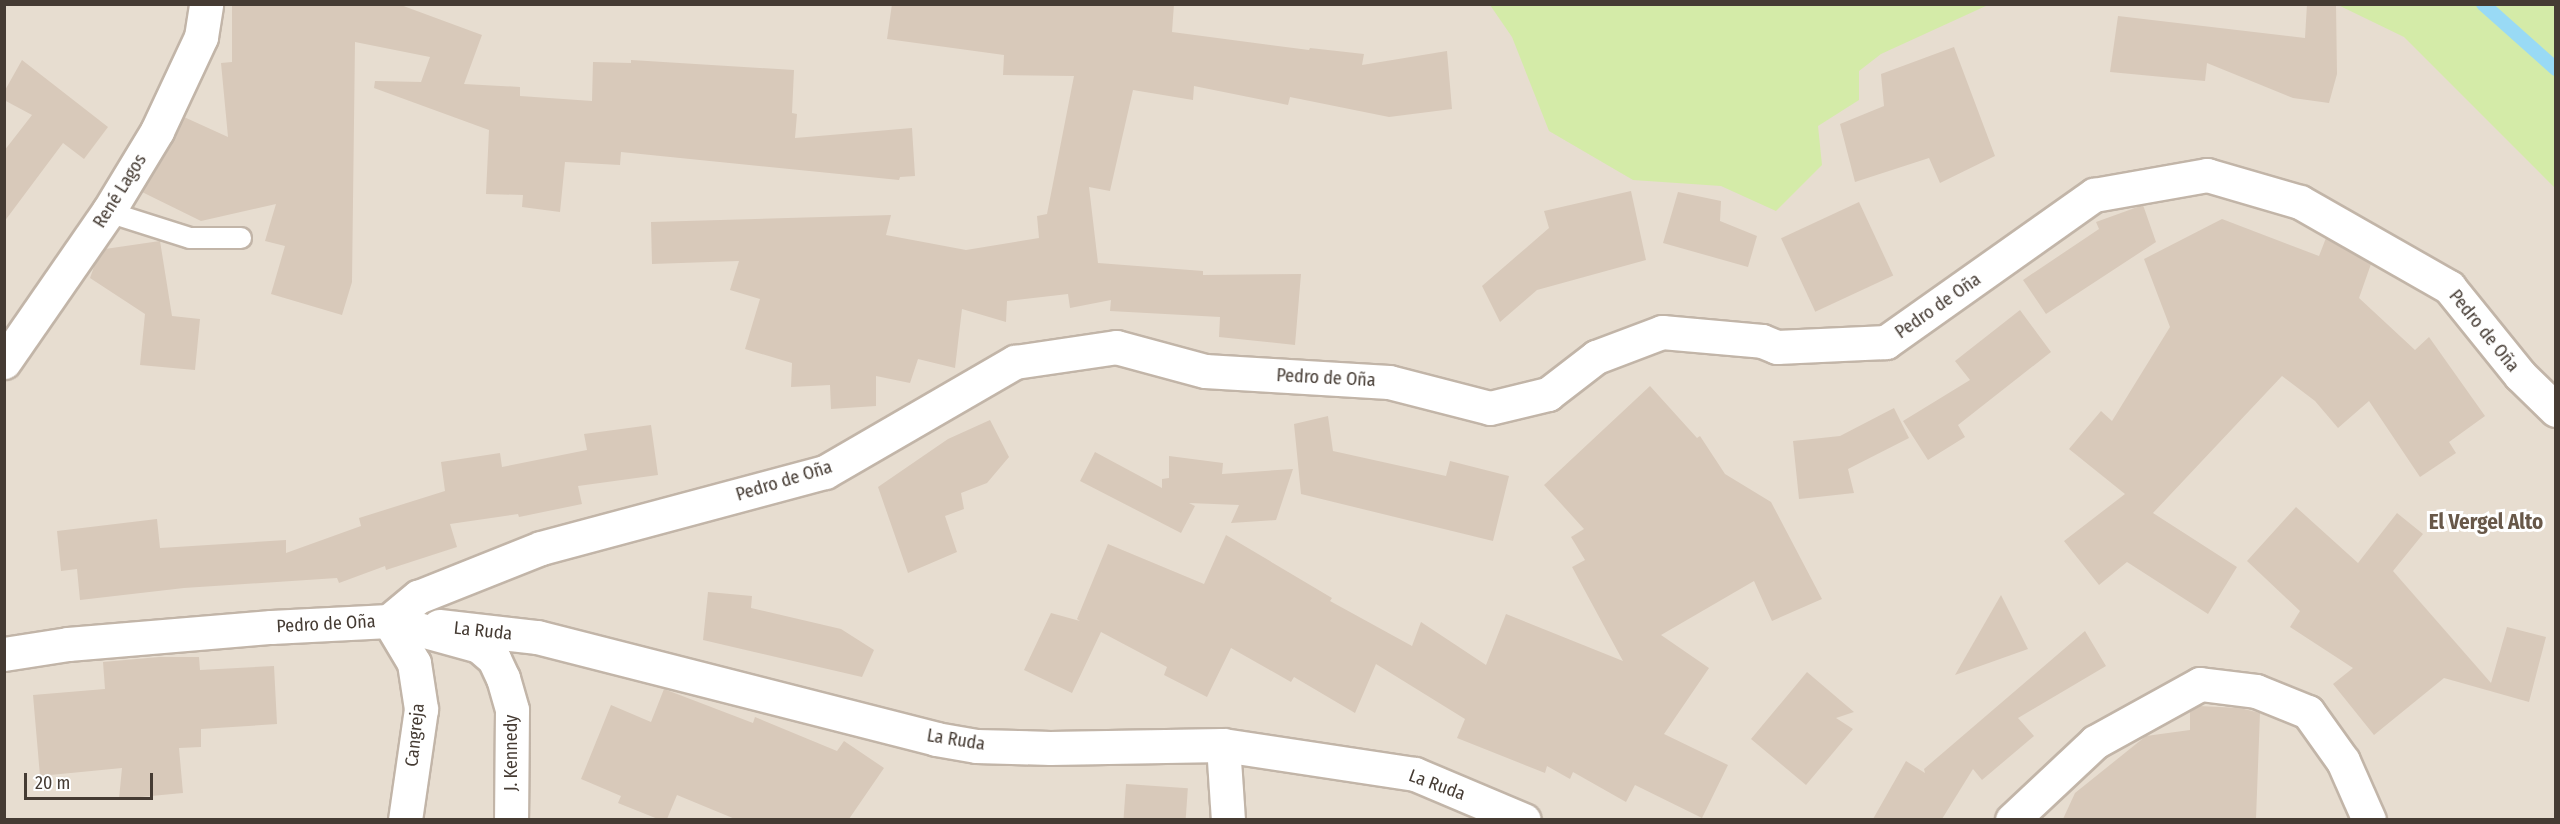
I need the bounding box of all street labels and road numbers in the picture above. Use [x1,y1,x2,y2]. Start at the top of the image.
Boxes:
street label: René Lagos [89,150,151,232]
street label: Pedro de Oña [1891,269,1985,343]
street label: Pedro de Oña [2444,286,2524,376]
street label: Pedro de Oña [1276,365,1376,391]
street label: Pedro de Oña [733,456,835,506]
street label: Pedro de Oña [276,611,376,637]
street label: La Ruda [453,617,513,645]
street label: Cangreja [401,702,429,768]
street label: J. Kennedy [500,715,522,791]
street label: La Ruda [925,725,987,755]
street label: La Ruda [1406,765,1468,805]

